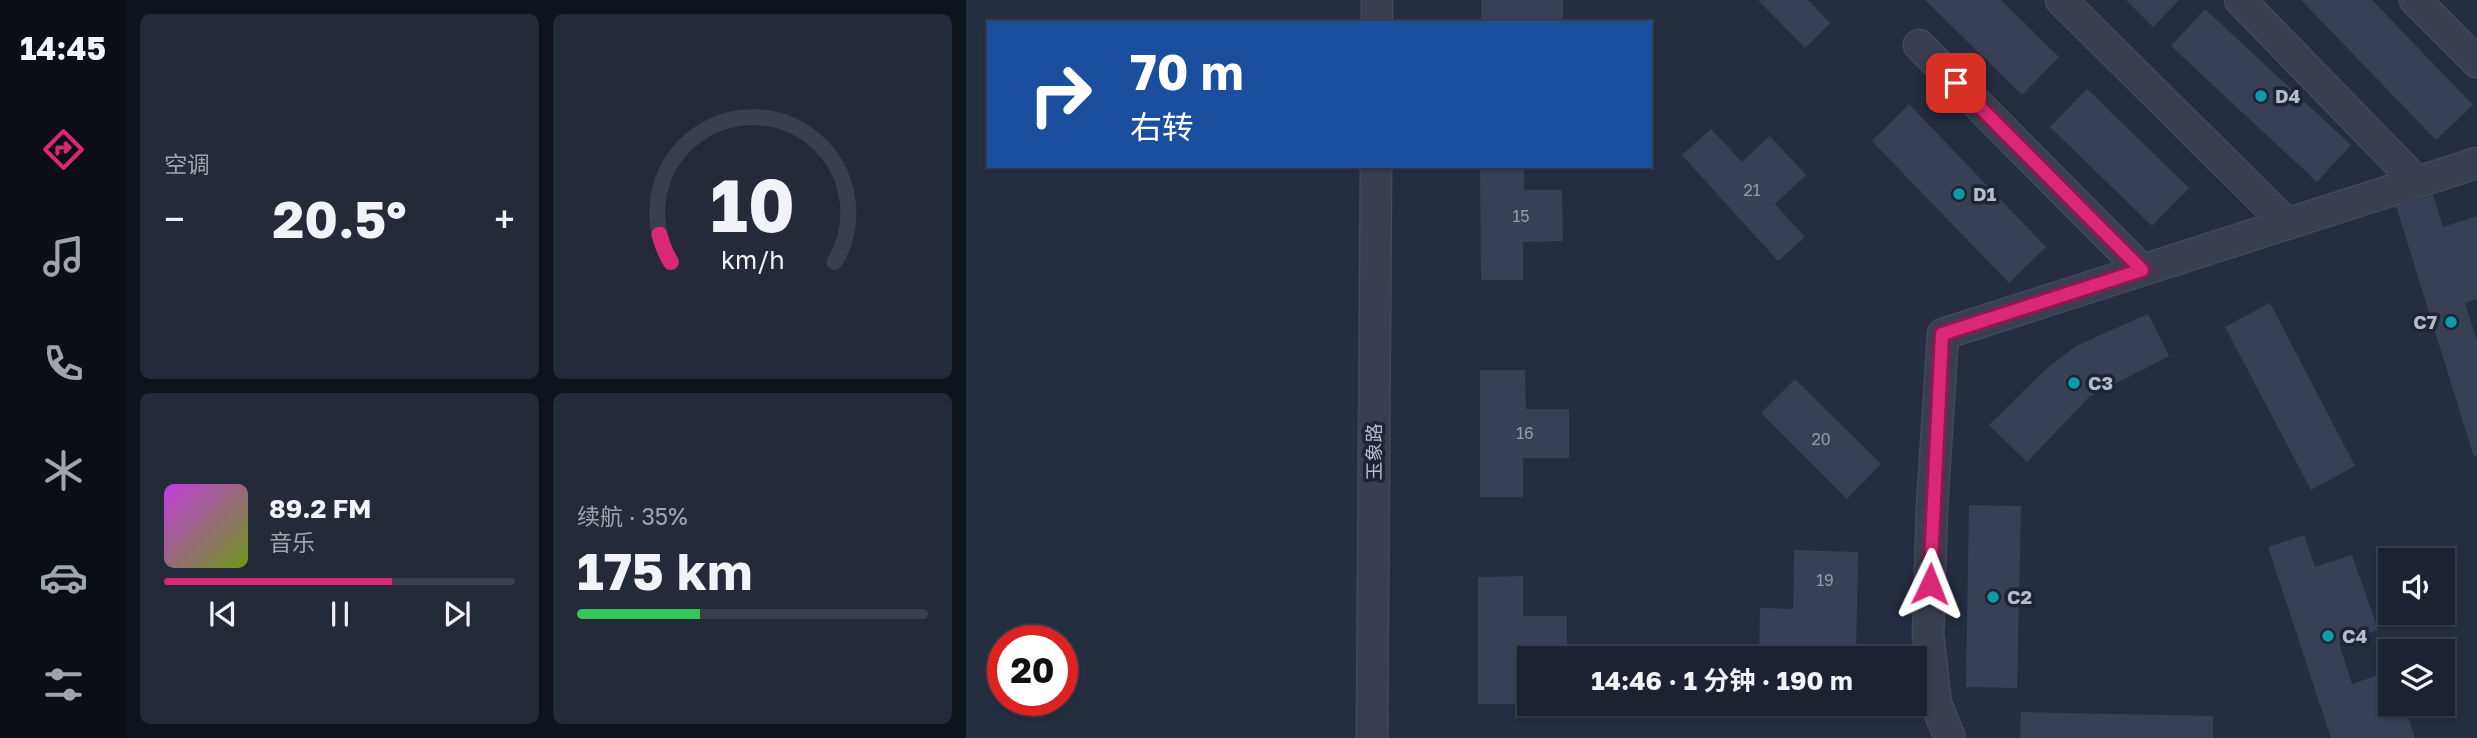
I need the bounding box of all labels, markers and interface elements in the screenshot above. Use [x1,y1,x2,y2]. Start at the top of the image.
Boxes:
text: 14:45 [20,29,106,67]
text: 70 m [1130,42,1244,101]
icon: right [1015,49,1106,140]
pin [1926,53,1986,113]
icon: arrive [1937,64,1975,102]
place label: D4 [2275,84,2301,107]
marker: D4 [2253,88,2269,104]
text: 右转 [1130,108,1194,146]
icon: directions [39,125,88,174]
text: 空调 [164,150,210,178]
text: 10 [710,162,795,249]
house number: 21 [1743,180,1761,200]
place label: D1 [1973,182,1997,205]
marker: D1 [1951,186,1967,202]
text: 20.5° [272,187,407,249]
text: − [164,196,185,241]
text: + [494,196,515,241]
house number: 15 [1512,206,1530,226]
icon: music [39,232,88,281]
text: km/h [721,244,784,275]
place label: C7 [2413,310,2437,333]
marker: C7 [2443,314,2459,330]
icon: phone [39,339,88,388]
place label: C3 [2088,371,2113,394]
marker: C3 [2066,375,2082,391]
street label: 玉象路 [1362,423,1385,481]
house number: 16 [1516,423,1534,443]
house number: 20 [1811,429,1831,449]
icon: climate [39,446,88,495]
text: 89.2 FM [269,493,371,524]
text: 续航 · 35% [577,502,688,530]
text: 音乐 [269,528,315,556]
text: 175 km [577,539,753,601]
position arrow [1893,547,1967,621]
map controls [2378,548,2455,716]
button: sound [2378,548,2455,625]
icon: car [39,553,88,602]
house number: 19 [1816,570,1834,590]
place label: C2 [2007,585,2032,608]
marker: C2 [1985,589,2001,605]
icon: previous [204,595,242,633]
icon: pause [321,595,359,633]
icon: next [438,595,476,633]
place label: C4 [2342,624,2367,647]
speed limit sign: 20 [987,625,1078,716]
marker: C4 [2320,628,2336,644]
button: layers [2378,639,2455,716]
icon: filters [39,660,88,709]
text: 14:46 · 1 分钟 · 190 m [1591,665,1853,696]

